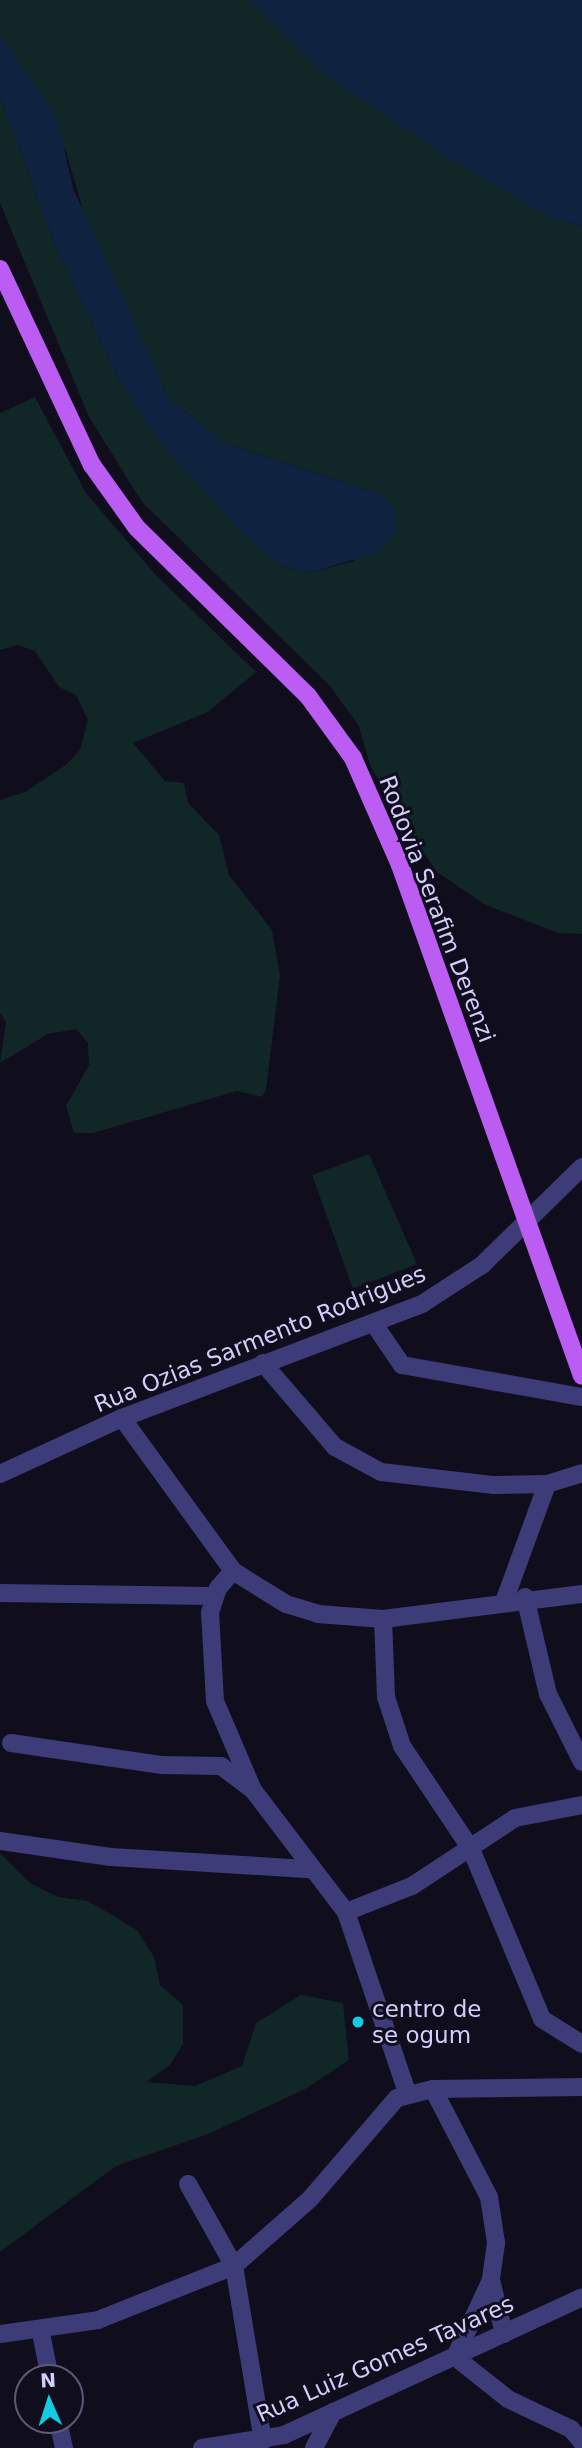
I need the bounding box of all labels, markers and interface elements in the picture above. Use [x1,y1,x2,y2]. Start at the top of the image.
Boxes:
street label: Rodovia Serafim Derenzi [373,772,501,1046]
street label: Rua Ozias Sarmento Rodrigues [90,1260,430,1418]
place label: centro de se ogum [372,1995,481,2049]
marker: centro de se ogum [350,2014,366,2030]
street label: Rua Luiz Gomes Tavares [252,2290,518,2428]
north arrow [14,2364,84,2434]
text: N [39,2369,57,2391]

